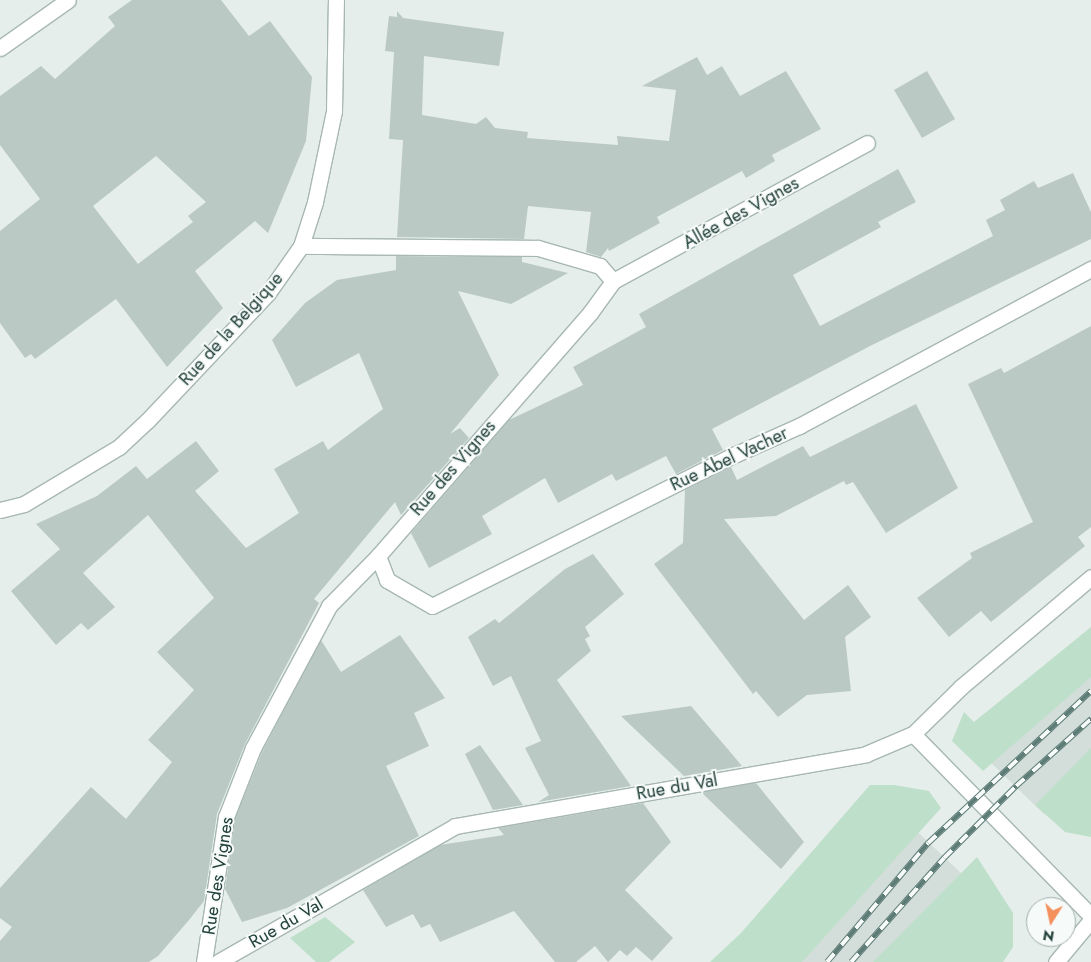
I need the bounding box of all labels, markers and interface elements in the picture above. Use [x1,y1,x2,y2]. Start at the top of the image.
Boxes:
street label: Allée des Vignes [679,172,803,254]
street label: Rue de la Belgique [175,268,287,390]
street label: Rue des Vignes [406,416,500,520]
street label: Rue Abel Vacher [667,422,791,496]
street label: Rue du Val [635,769,719,805]
street label: Rue des Vignes [198,815,238,937]
street label: Rue du Val [245,893,327,953]
north arrow [1026,897,1076,947]
text: N [1041,925,1056,947]

